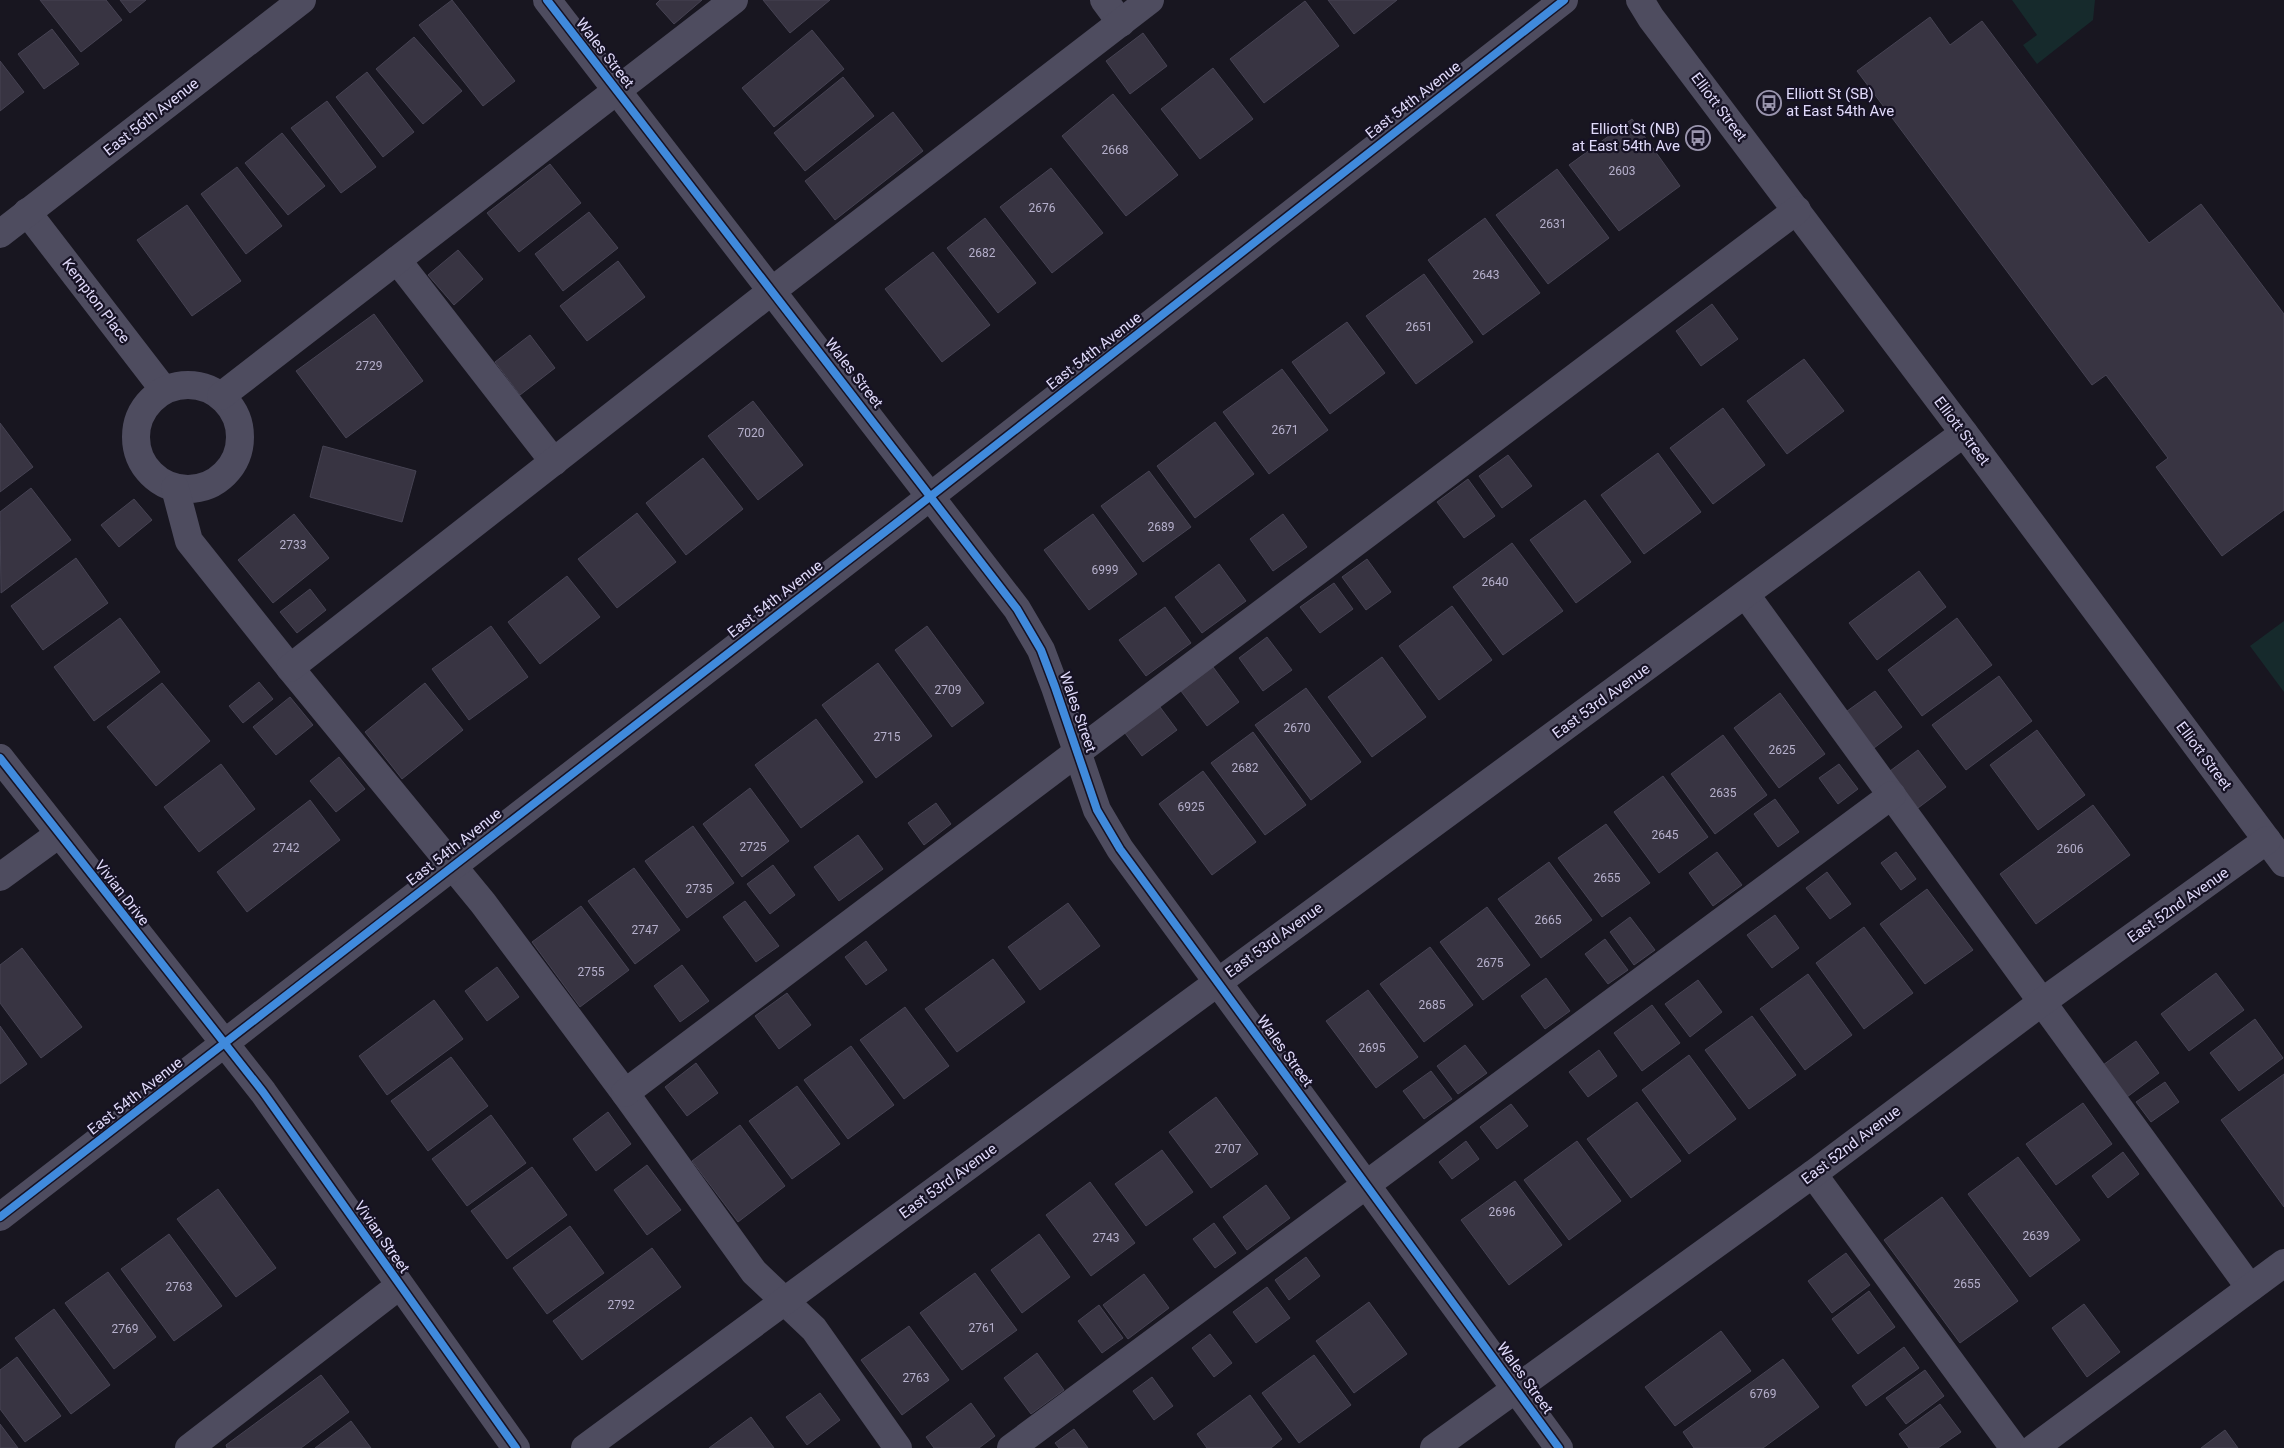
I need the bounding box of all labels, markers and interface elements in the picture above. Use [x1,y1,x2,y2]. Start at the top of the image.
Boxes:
street label: Wales Street [572,14,638,92]
street label: East 54th Avenue [1362,57,1464,143]
street label: Elliott Street [1687,69,1751,145]
street label: East 56th Avenue [100,74,202,160]
place label: Elliott St (SB) at East 54th Ave [1786,85,1894,120]
bus stop icon: Elliott St (SB) at East 54th Ave [1756,90,1782,116]
place label: Elliott St (NB) at East 54th Ave [1572,120,1680,155]
bus stop icon: Elliott St (NB) at East 54th Ave [1685,125,1711,151]
house number: 2668 [1102,143,1129,157]
house number: 2603 [1609,164,1635,178]
house number: 2676 [1029,201,1056,215]
house number: 2631 [1540,217,1566,231]
house number: 2682 [969,246,996,260]
street label: Kempton Place [58,255,134,347]
house number: 2643 [1473,268,1499,282]
street label: East 54th Avenue [1043,308,1145,394]
house number: 2651 [1406,320,1432,334]
street label: Wales Street [821,334,887,412]
house number: 2729 [356,359,382,373]
street label: Elliott Street [1930,393,1994,469]
house number: 2671 [1272,423,1298,437]
house number: 7020 [738,426,765,440]
house number: 2689 [1148,520,1174,534]
house number: 2733 [280,538,306,552]
street label: East 54th Avenue [724,556,826,642]
house number: 6999 [1092,563,1118,577]
house number: 2640 [1482,575,1509,589]
street label: East 53rd Avenue [1549,660,1653,742]
street label: Wales Street [1056,669,1100,755]
house number: 2709 [935,683,961,697]
street label: Elliott Street [2172,718,2236,794]
house number: 2670 [1284,721,1311,735]
house number: 2715 [874,730,901,744]
house number: 2625 [1769,743,1796,757]
house number: 2682 [1232,761,1259,775]
house number: 2635 [1710,786,1737,800]
house number: 6925 [1178,800,1205,814]
street label: East 54th Avenue [403,804,505,890]
house number: 2645 [1652,828,1679,842]
house number: 2725 [740,840,767,854]
house number: 2742 [273,841,300,855]
house number: 2606 [2057,842,2084,856]
street label: Vivian Drive [91,857,153,929]
street label: East 52nd Avenue [2124,863,2232,947]
house number: 2655 [1594,871,1621,885]
house number: 2735 [686,882,713,896]
street label: East 53rd Avenue [1222,899,1326,981]
house number: 2665 [1535,913,1562,927]
house number: 2747 [632,923,659,937]
house number: 2675 [1477,956,1504,970]
house number: 2755 [578,965,605,979]
house number: 2685 [1419,998,1446,1012]
street label: Wales Street [1253,1012,1317,1090]
house number: 2695 [1359,1041,1386,1055]
street label: East 54th Avenue [84,1053,186,1139]
street label: East 52nd Avenue [1798,1102,1904,1188]
street label: East 53rd Avenue [896,1140,1000,1222]
house number: 2707 [1215,1142,1242,1156]
street label: Vivian Street [351,1197,413,1277]
house number: 2696 [1489,1205,1516,1219]
house number: 2639 [2023,1229,2049,1243]
house number: 2743 [1093,1231,1119,1245]
house number: 2655 [1954,1277,1981,1291]
house number: 2763 [166,1280,192,1294]
house number: 2792 [608,1298,635,1312]
house number: 2761 [969,1321,995,1335]
house number: 2769 [112,1322,138,1336]
street label: Wales Street [1493,1339,1557,1417]
house number: 2763 [903,1371,929,1385]
house number: 6769 [1750,1387,1776,1401]

